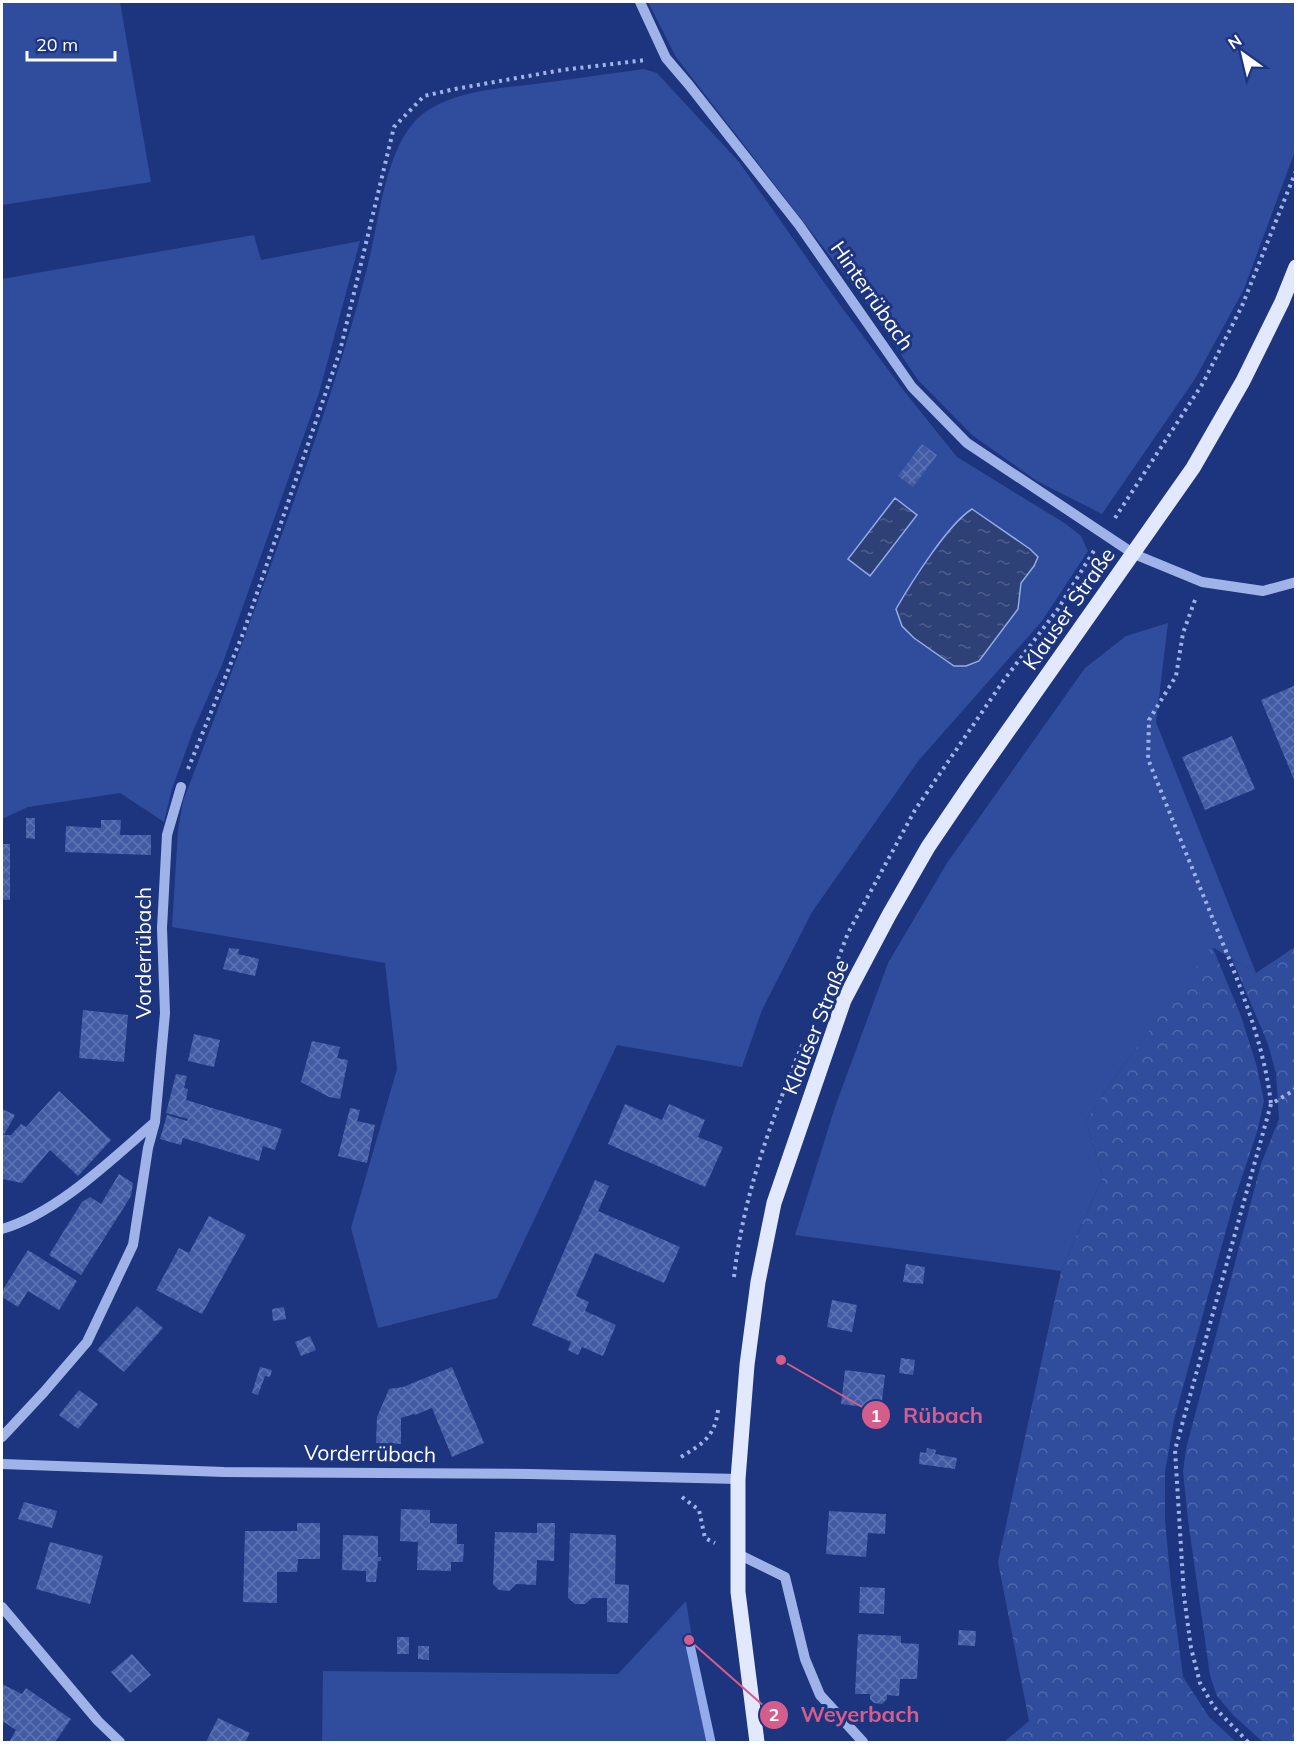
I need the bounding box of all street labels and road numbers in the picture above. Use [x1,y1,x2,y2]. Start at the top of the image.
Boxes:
street label: Hinterrübach [826,236,920,355]
street label: Klauser Straße [1016,542,1120,675]
street label: Vorderrübach [130,887,156,1019]
street label: Klauser Straße [776,955,854,1098]
street label: Vorderrübach [304,1439,436,1467]

